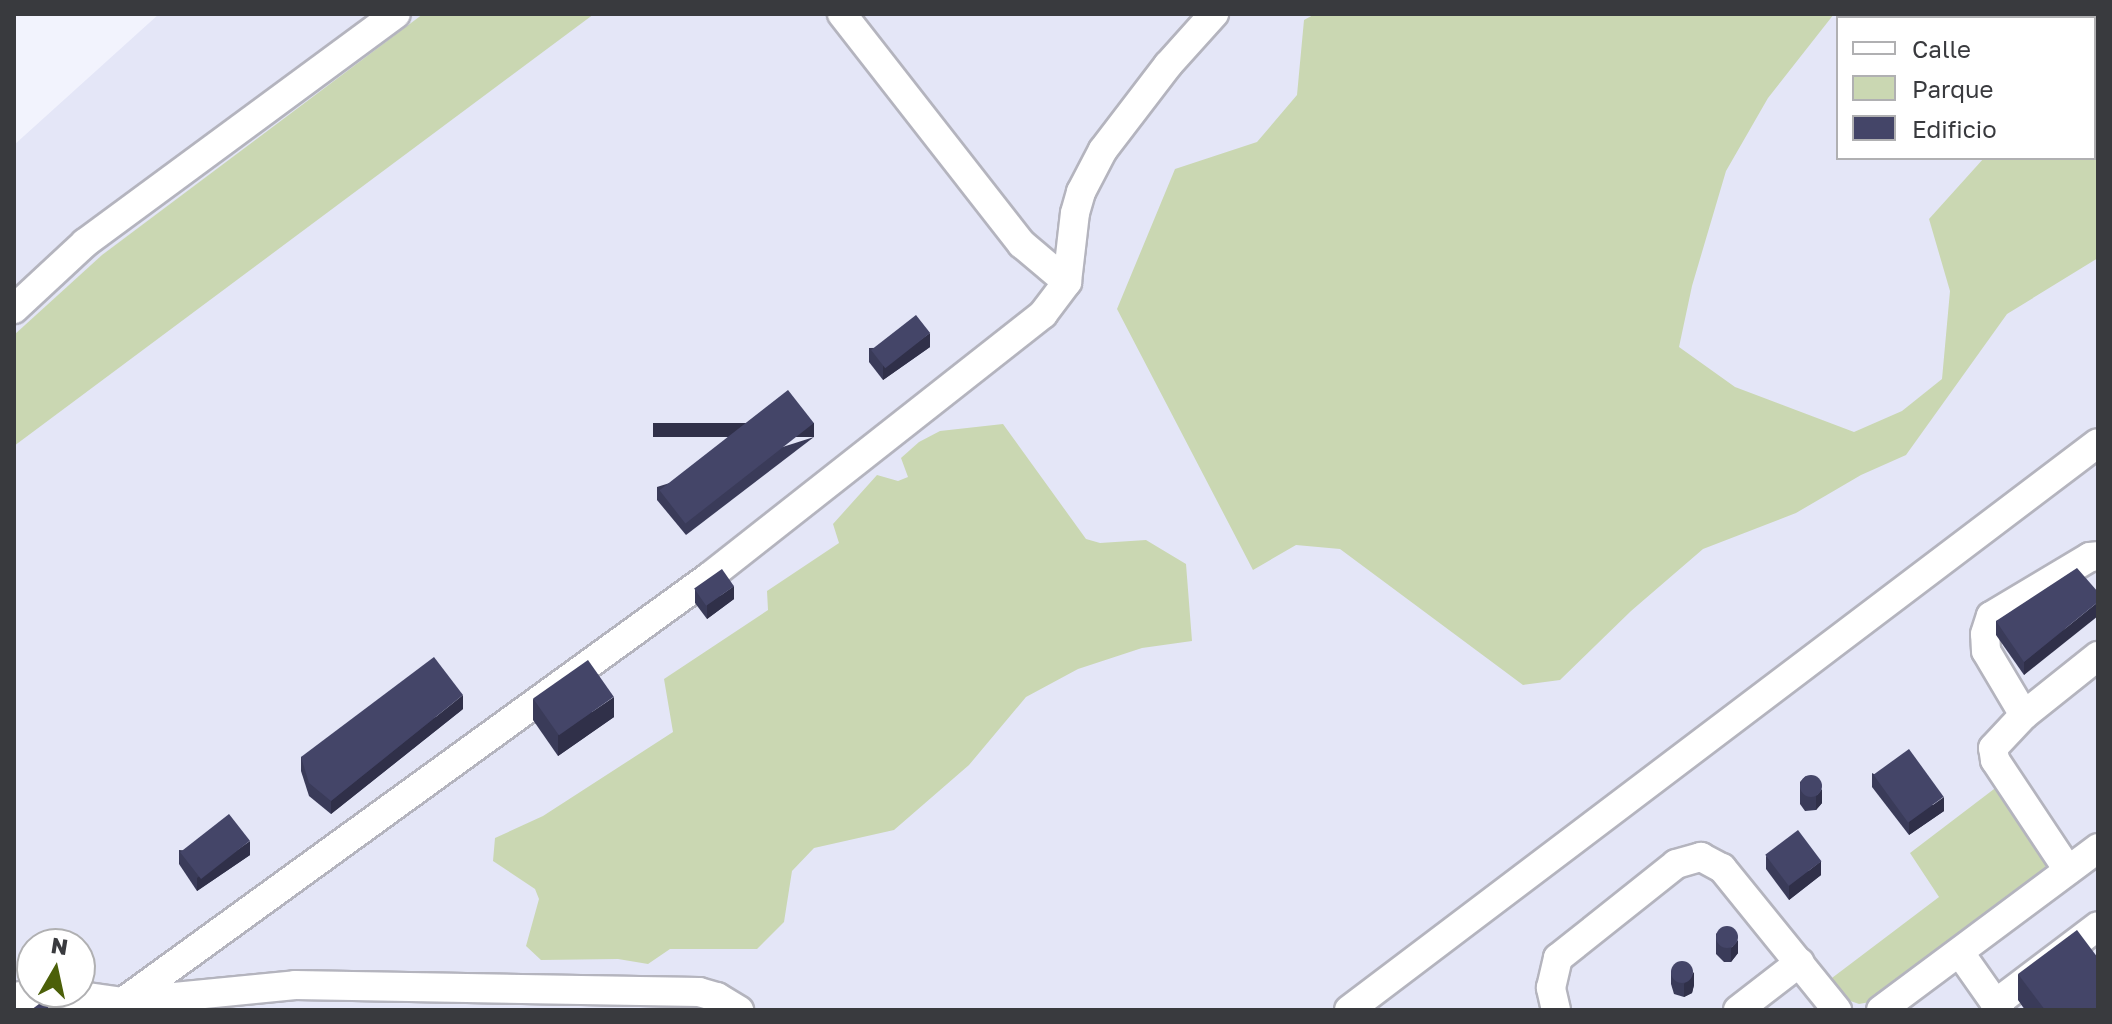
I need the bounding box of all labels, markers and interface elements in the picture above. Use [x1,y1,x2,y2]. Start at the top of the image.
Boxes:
legend [1836,16,2096,160]
text: Calle [1912,34,1971,63]
text: Parque [1912,74,1993,103]
text: Edificio [1912,114,1997,143]
north arrow [16,928,96,1008]
text: N [49,931,70,960]

